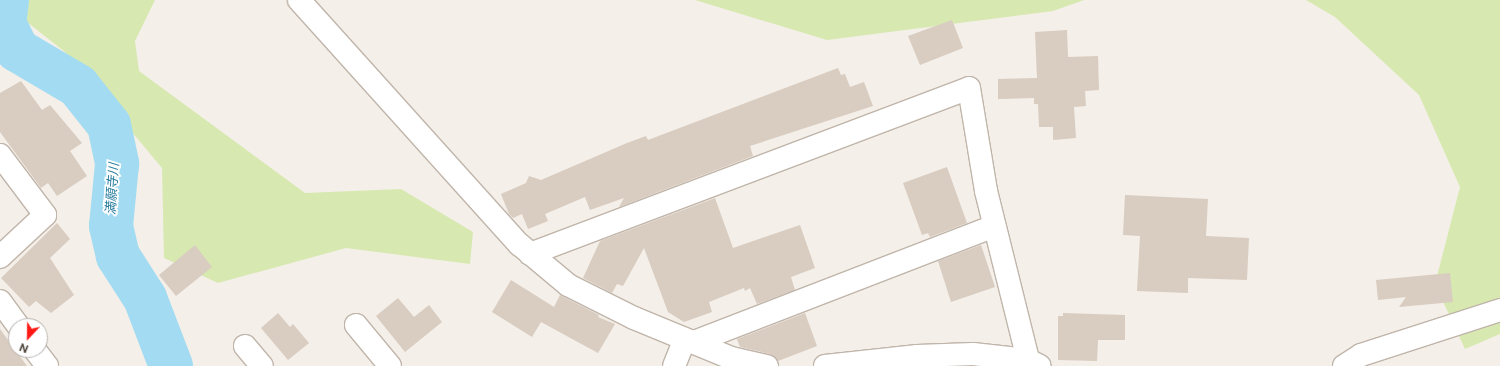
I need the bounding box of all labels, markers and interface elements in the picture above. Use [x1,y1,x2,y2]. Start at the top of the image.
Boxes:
water label: 満願寺川 [103,163,123,215]
north arrow [8,318,48,358]
text: N [18,341,30,355]

